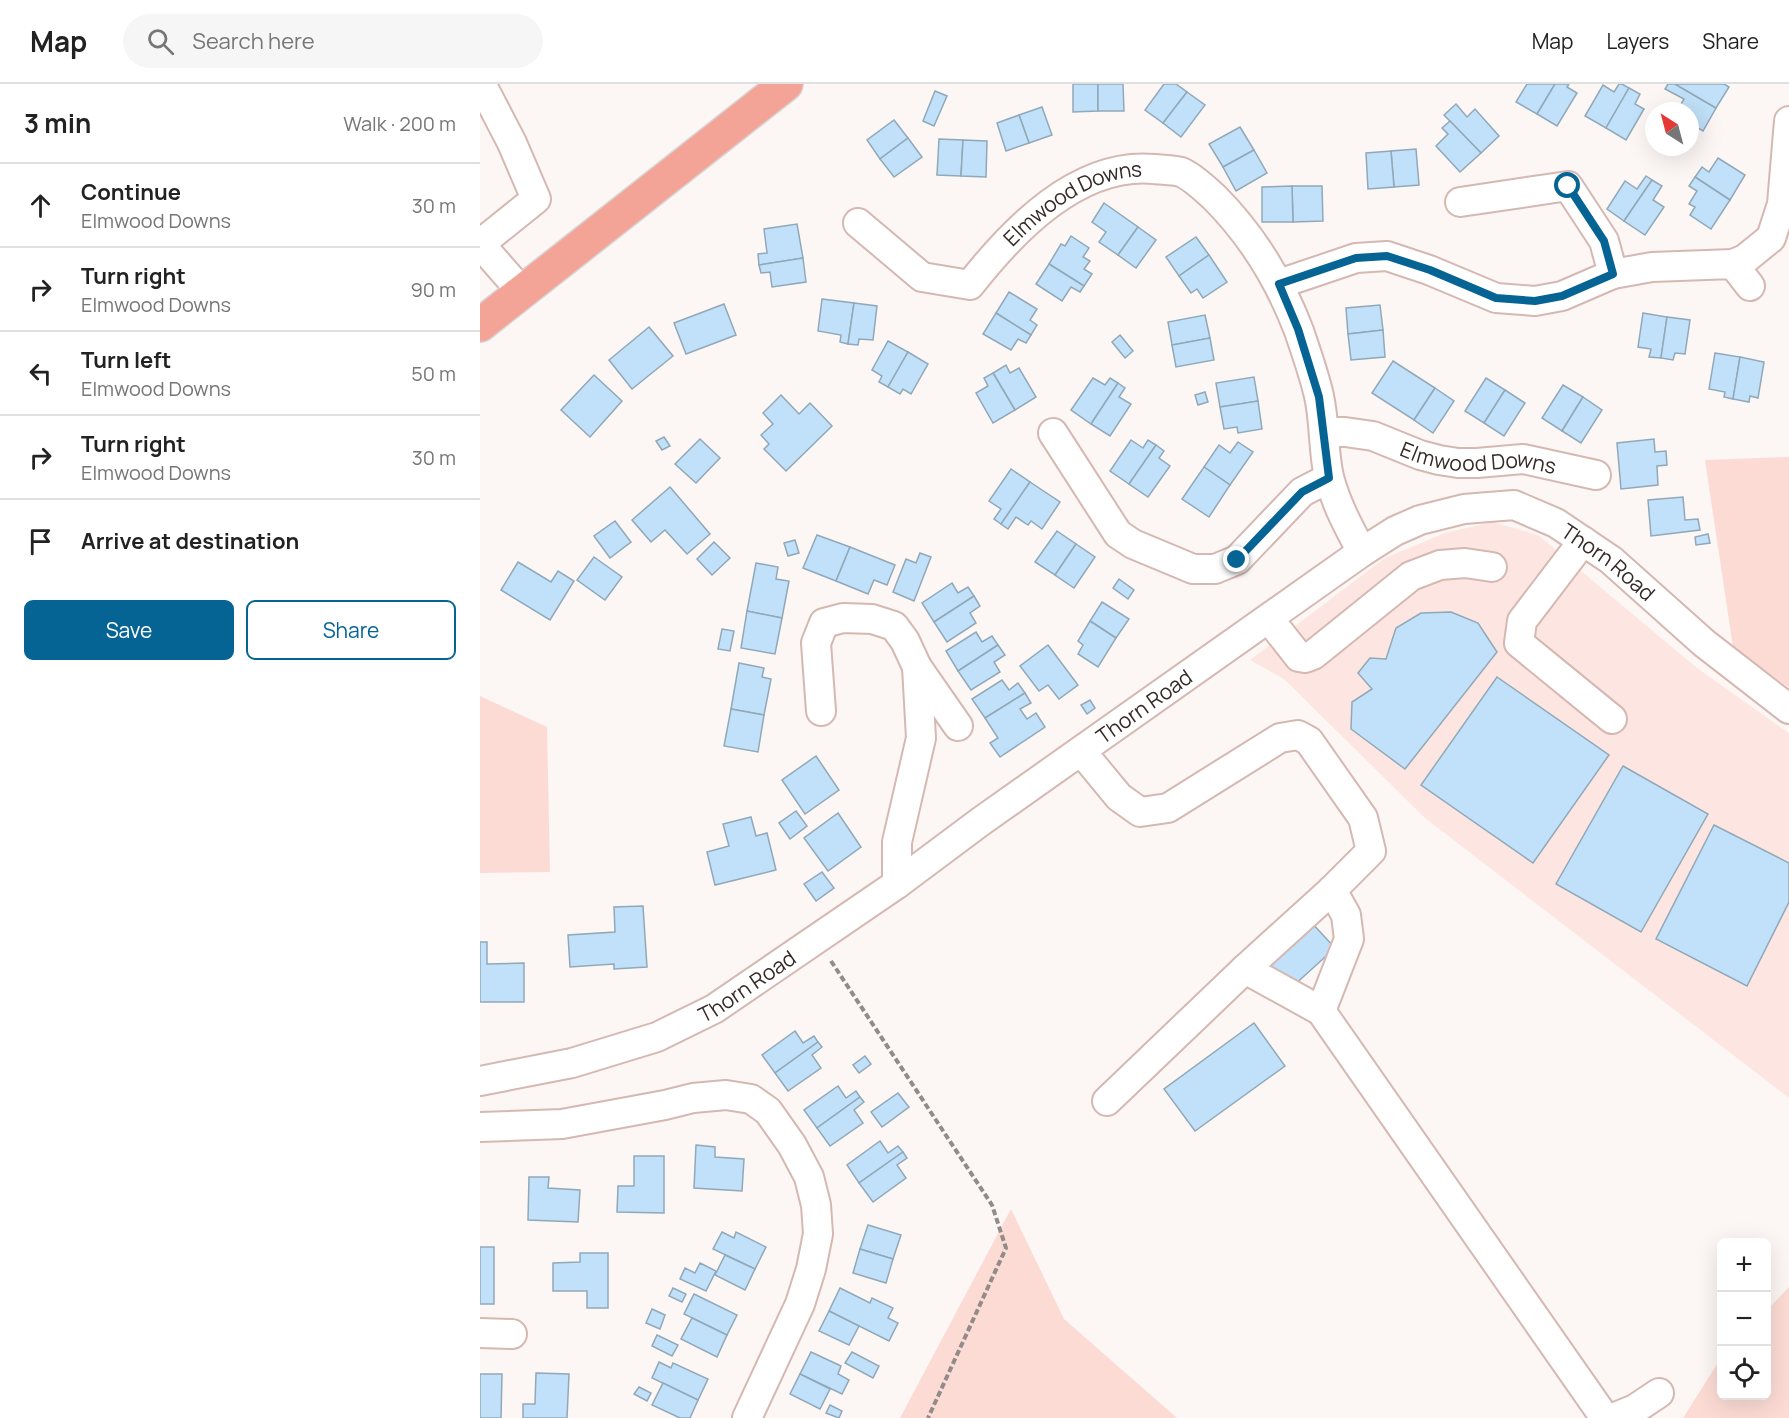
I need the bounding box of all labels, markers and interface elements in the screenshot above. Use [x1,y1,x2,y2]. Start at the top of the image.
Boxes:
search box [123,14,543,68]
text: Map [30,22,87,60]
icon: search [144,25,177,58]
text: Search here [192,26,315,56]
text: Map [1532,27,1573,55]
text: Layers [1606,27,1669,55]
text: Share [1702,27,1759,55]
north arrow [1645,102,1699,156]
text: 3 min [24,105,91,141]
text: Walk · 200 m [343,110,456,137]
street label: Elmwood Downs [997,154,1143,252]
route start [1554,172,1580,198]
text: Continue [81,177,181,207]
icon: ahead [24,189,57,222]
text: 30 m [412,192,456,219]
text: Elmwood Downs [81,207,231,234]
text: Turn right [81,261,186,291]
icon: right [24,273,57,306]
text: 90 m [410,276,456,303]
text: Elmwood Downs [81,291,231,318]
text: Turn left [81,345,171,375]
icon: left [24,357,57,390]
text: 50 m [411,360,456,387]
text: Elmwood Downs [81,375,231,402]
text: Turn right [81,429,186,459]
street label: Elmwood Downs [1396,435,1559,480]
icon: right [24,441,57,474]
text: 30 m [412,444,456,471]
text: Elmwood Downs [81,459,231,486]
street label: Thorn Road [1556,517,1661,607]
icon: arrive [24,525,57,558]
text: Arrive at destination [81,526,299,556]
route end [1223,546,1249,572]
button: Save [24,600,234,660]
button: Share [246,600,456,660]
street label: Thorn Road [1090,663,1197,750]
street label: Thorn Road [694,944,801,1029]
map controls [1717,1238,1771,1400]
button: + [1717,1238,1771,1292]
button: − [1717,1292,1771,1346]
button: locate [1717,1346,1771,1400]

